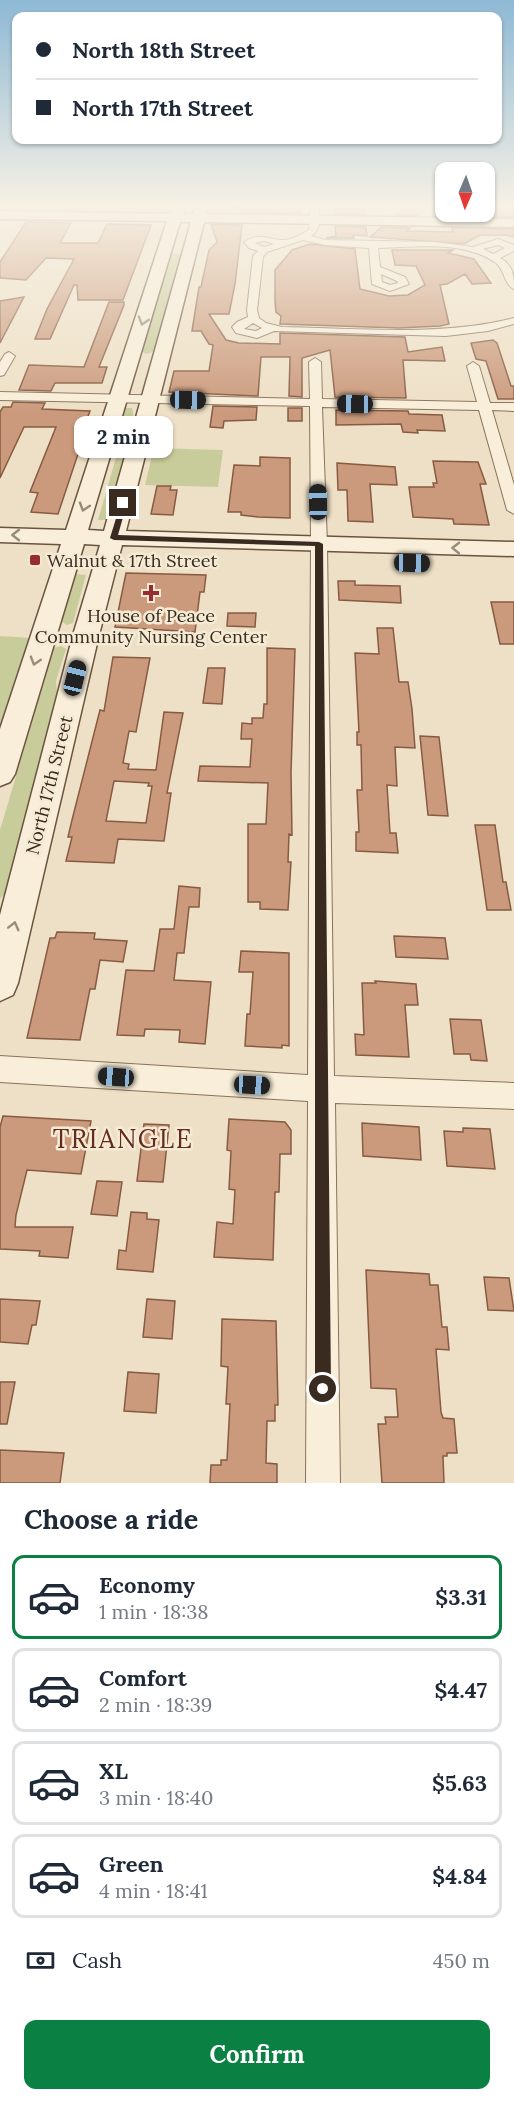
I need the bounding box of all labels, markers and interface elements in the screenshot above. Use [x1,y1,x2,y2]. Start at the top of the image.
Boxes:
text: North 18th Street [72,36,255,64]
text: North 17th Street [72,94,253,122]
north arrow [435,162,495,222]
map controls [435,162,495,222]
one-way arrow [138,315,150,326]
car [170,391,206,409]
car [337,395,373,413]
callout: 2 min [74,416,172,458]
text: 2 min [97,424,150,449]
car [309,484,327,520]
route end [109,489,136,516]
one-way arrow [79,501,92,512]
one-way arrow [12,529,21,541]
one-way arrow [451,542,460,554]
place label: Walnut & 17th Street [47,549,217,572]
marker: Walnut & 17th Street [28,553,42,567]
car [394,554,430,572]
marker: House of Peace Community Nursing Center [142,584,160,602]
place label: House of Peace Community Nursing Center [35,604,267,648]
one-way arrow [30,655,42,666]
car [62,658,88,698]
street label: North 17th Street [21,713,77,857]
one-way arrow [7,921,20,931]
car [97,1067,135,1087]
car [234,1075,270,1095]
district label: TRIANGLE [53,1122,193,1155]
route start [309,1375,336,1402]
text: Choose a ride [24,1502,198,1536]
icon: car [27,1570,81,1624]
text: Economy [99,1571,195,1599]
text: $3.31 [435,1583,487,1611]
text: 1 min · 18:38 [99,1599,209,1624]
icon: car [27,1663,81,1717]
text: Comfort [99,1664,187,1692]
text: $4.47 [435,1676,487,1704]
text: 2 min · 18:39 [99,1692,212,1717]
icon: car [27,1756,81,1810]
text: XL [99,1757,128,1785]
text: $5.63 [432,1769,487,1797]
text: 3 min · 18:40 [99,1785,213,1810]
icon: car [27,1849,81,1903]
text: Green [99,1850,164,1878]
text: $4.84 [432,1862,487,1890]
text: 4 min · 18:41 [99,1878,208,1903]
icon: cash [24,1944,57,1977]
text: Cash [72,1946,122,1974]
text: 450 m [433,1948,490,1973]
button: Confirm [24,2020,490,2089]

